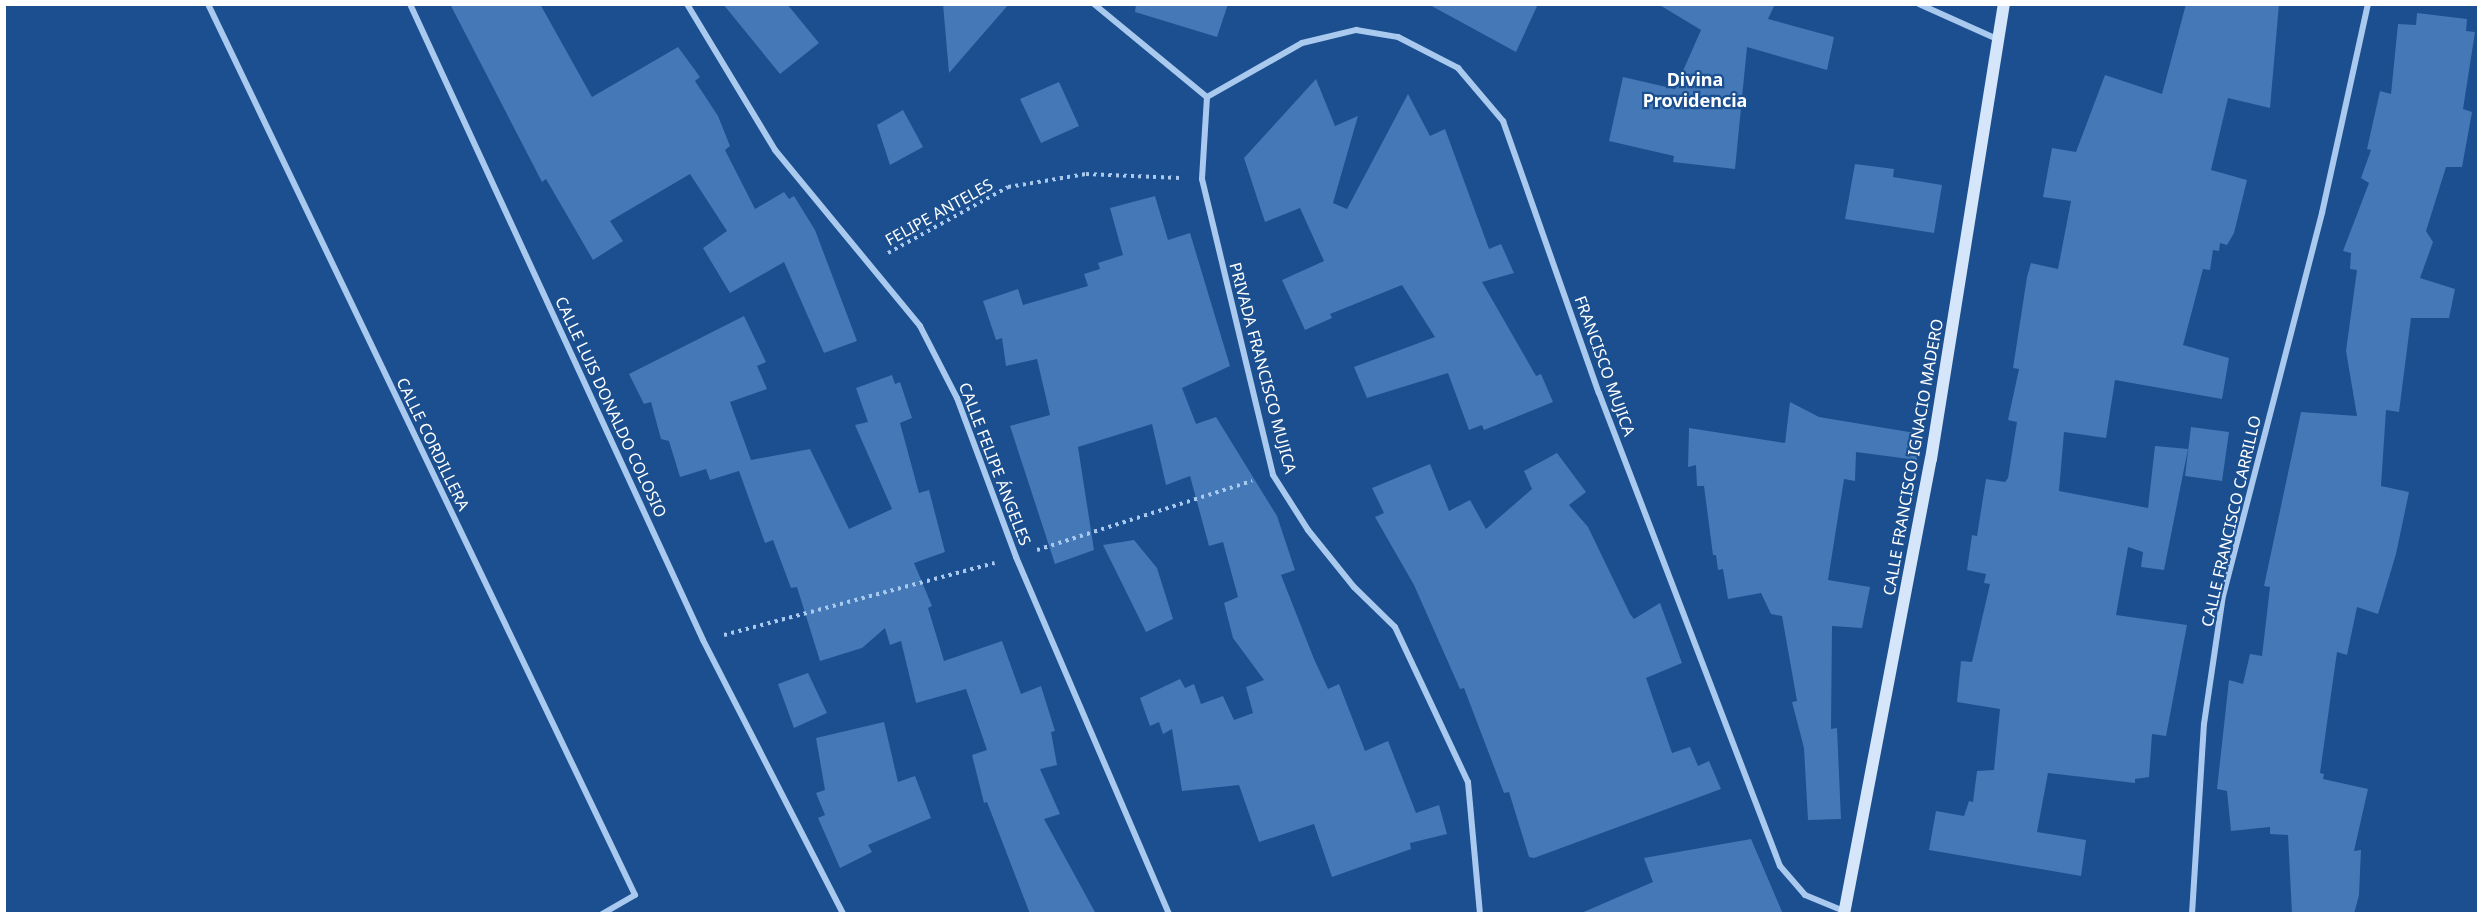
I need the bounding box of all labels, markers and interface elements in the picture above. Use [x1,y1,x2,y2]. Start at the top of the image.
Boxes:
district label: Divina Providencia [1643,69,1747,112]
street label: FELIPE ANTELES [882,175,996,249]
street label: PRIVADA FRANCISCO MUJICA [1226,260,1300,476]
street label: FRANCISCO MUJICA [1571,293,1639,439]
street label: CALLE LUIS DONALDO COLOSIO [551,294,671,520]
street label: CALLE FRANCISCO IGNACIO MADERO [1879,317,1947,597]
street label: CALLE CORDILLERA [393,374,473,514]
street label: CALLE FELIPE ÁNGELES [955,380,1035,548]
street label: CALLE FRANCISCO CARRILLO [2197,414,2265,628]

